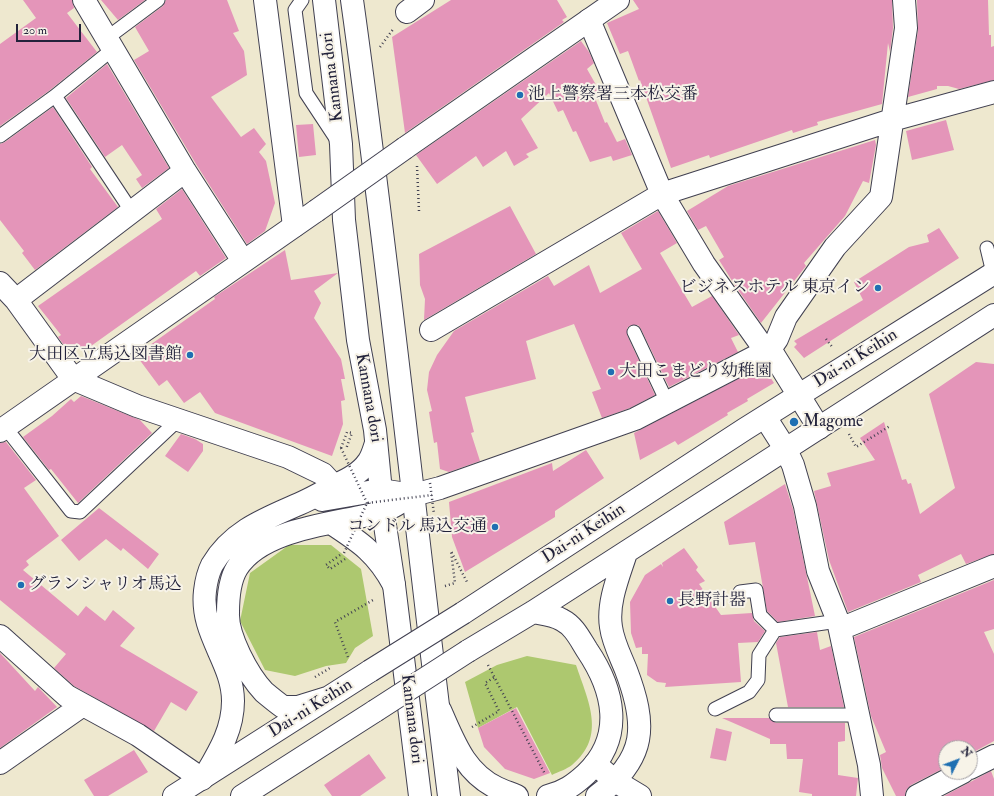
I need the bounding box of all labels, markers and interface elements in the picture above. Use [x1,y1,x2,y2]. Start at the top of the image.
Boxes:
scale bar [18,16,83,42]
text: 20 m [23,23,47,38]
street label: Kannana dori [317,31,349,123]
place label: 池上警察署三本松交番 [528,85,698,105]
marker: 池上警察署三本松交番 [515,90,525,100]
place label: ビジネスホテル 東京イン [679,278,870,298]
marker: ビジネスホテル 東京イン [873,283,883,293]
street label: Dai-ni Keihin [810,325,902,393]
place label: 大田区立馬込図書館 [29,345,182,365]
marker: 大田区立馬込図書館 [185,350,195,360]
street label: Kannana dori [350,352,386,444]
place label: 大田こまどり幼稚園 [619,362,772,382]
marker: 大田こまどり幼稚園 [606,367,616,377]
place label: Magome [803,412,863,432]
marker: Magome [788,416,800,428]
street label: Dai-ni Keihin [539,500,629,568]
place label: コンドル 馬込交通 [347,517,487,537]
marker: コンドル 馬込交通 [490,522,500,532]
place label: グランシャリオ馬込 [29,575,182,595]
marker: グランシャリオ馬込 [16,580,26,590]
place label: 長野計器 [678,591,746,611]
marker: 長野計器 [665,596,675,606]
street label: Kannana dori [395,673,427,765]
street label: Dai-ni Keihin [265,675,357,743]
north arrow [938,740,978,780]
text: N [958,744,975,760]

